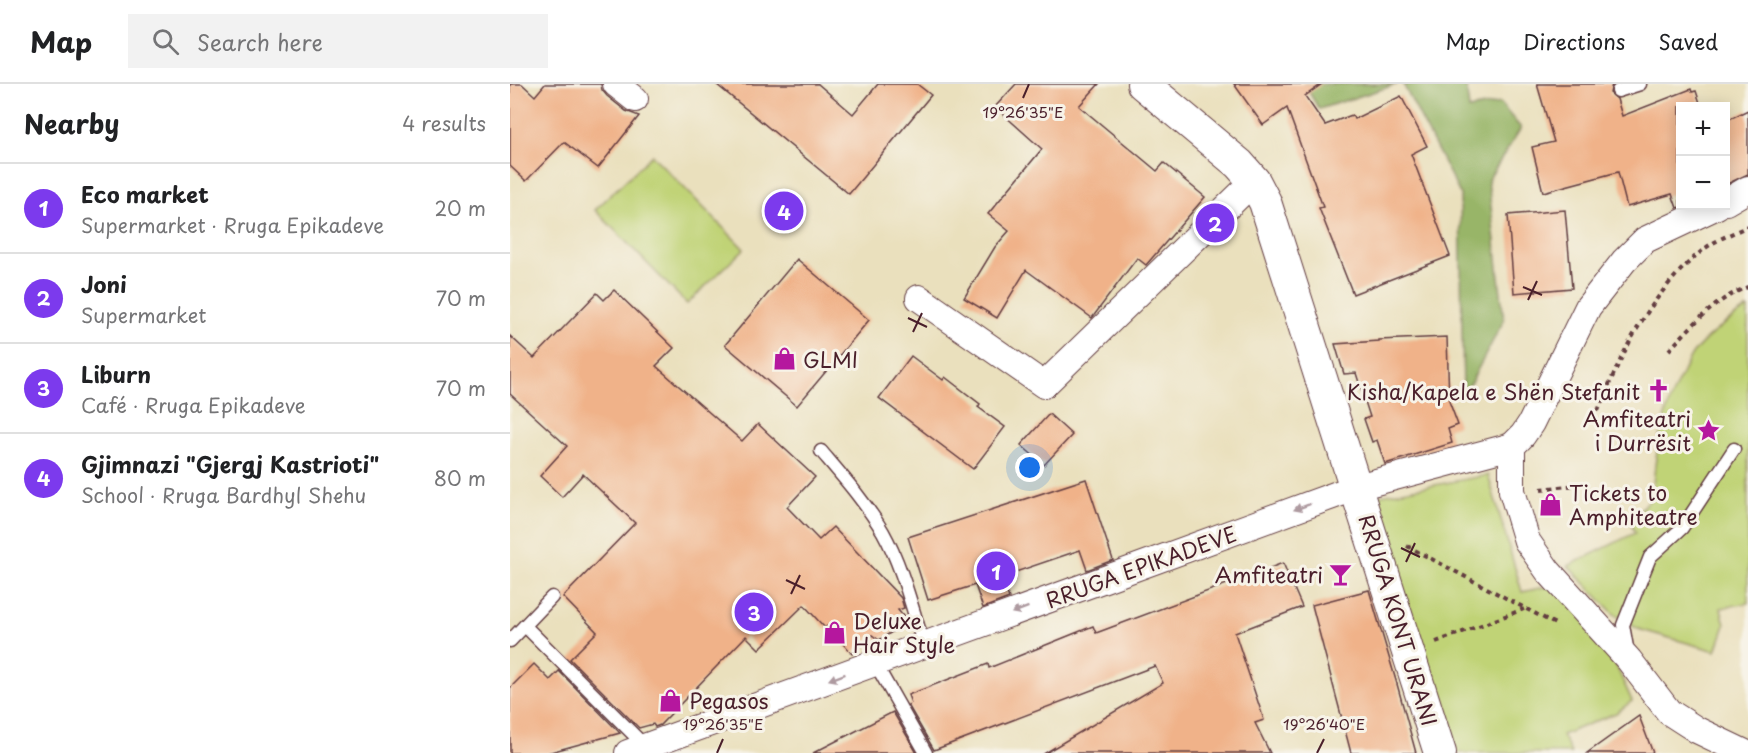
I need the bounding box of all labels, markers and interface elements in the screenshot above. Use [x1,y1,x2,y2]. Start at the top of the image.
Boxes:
search box [128,14,548,68]
text: Map [30,20,92,63]
icon: search [149,25,182,58]
text: Search here [197,25,323,58]
text: Map [1445,25,1490,57]
text: Directions [1523,25,1625,57]
text: Saved [1658,25,1718,57]
text: 19°26'35"E [983,100,1063,123]
map controls [1676,102,1730,210]
button: + [1676,102,1730,156]
text: Nearby [24,104,119,143]
text: 4 results [402,108,486,138]
button: − [1676,156,1730,210]
text: Eco market [81,177,209,210]
pin: 4 [764,188,804,234]
text: 1 [39,193,48,223]
text: 20 m [434,193,486,223]
pin: 2 [1196,200,1234,246]
text: Supermarket · Rruga Epikadeve [81,210,384,240]
text: Joni [81,267,127,300]
text: 2 [36,283,51,313]
text: 70 m [436,283,486,313]
text: Supermarket [81,300,207,330]
place label: GLMI [803,343,858,375]
shop icon: GLMI [772,346,798,372]
text: Liburn [81,357,151,390]
text: 3 [37,373,50,403]
text: 70 m [436,373,486,403]
place label: Kisha/Kapela e Shën Stefanit [1347,375,1640,407]
church icon: Kisha/Kapela e Shën Stefanit [1645,378,1671,404]
text: Café · Rruga Epikadeve [81,390,306,420]
place label: Amfiteatri i Durrësit [1583,402,1691,458]
place icon: Amfiteatri i Durrësit [1696,417,1722,443]
text: Gjimnazi "Gjergj Kastrioti" [81,447,379,480]
your location [1015,453,1044,482]
text: 4 [37,463,50,493]
text: 80 m [434,463,486,493]
place label: Tickets to Amphiteatre [1569,476,1698,532]
text: School · Rruga Bardhyl Shehu [81,480,366,510]
shop icon: Tickets to Amphiteatre [1538,491,1564,517]
one-way arrow [1293,502,1311,512]
street label: RRUGA KONT URANI [1352,510,1446,730]
street label: RRUGA EPIKADEVE [1041,517,1241,615]
pin: 1 [976,548,1016,594]
place label: Amfiteatri [1215,558,1323,590]
bar icon: Amfiteatri [1328,561,1354,587]
pin: 3 [734,590,774,634]
place label: Deluxe Hair Style [853,604,955,660]
one-way arrow [1011,605,1029,615]
shop icon: Deluxe Hair Style [822,619,848,645]
one-way arrow [828,672,846,682]
place label: Pegasos [689,684,769,716]
shop icon: Pegasos [658,687,684,713]
text: 19°26'35"E [683,712,763,735]
text: 19°26'40"E [1283,712,1365,735]

